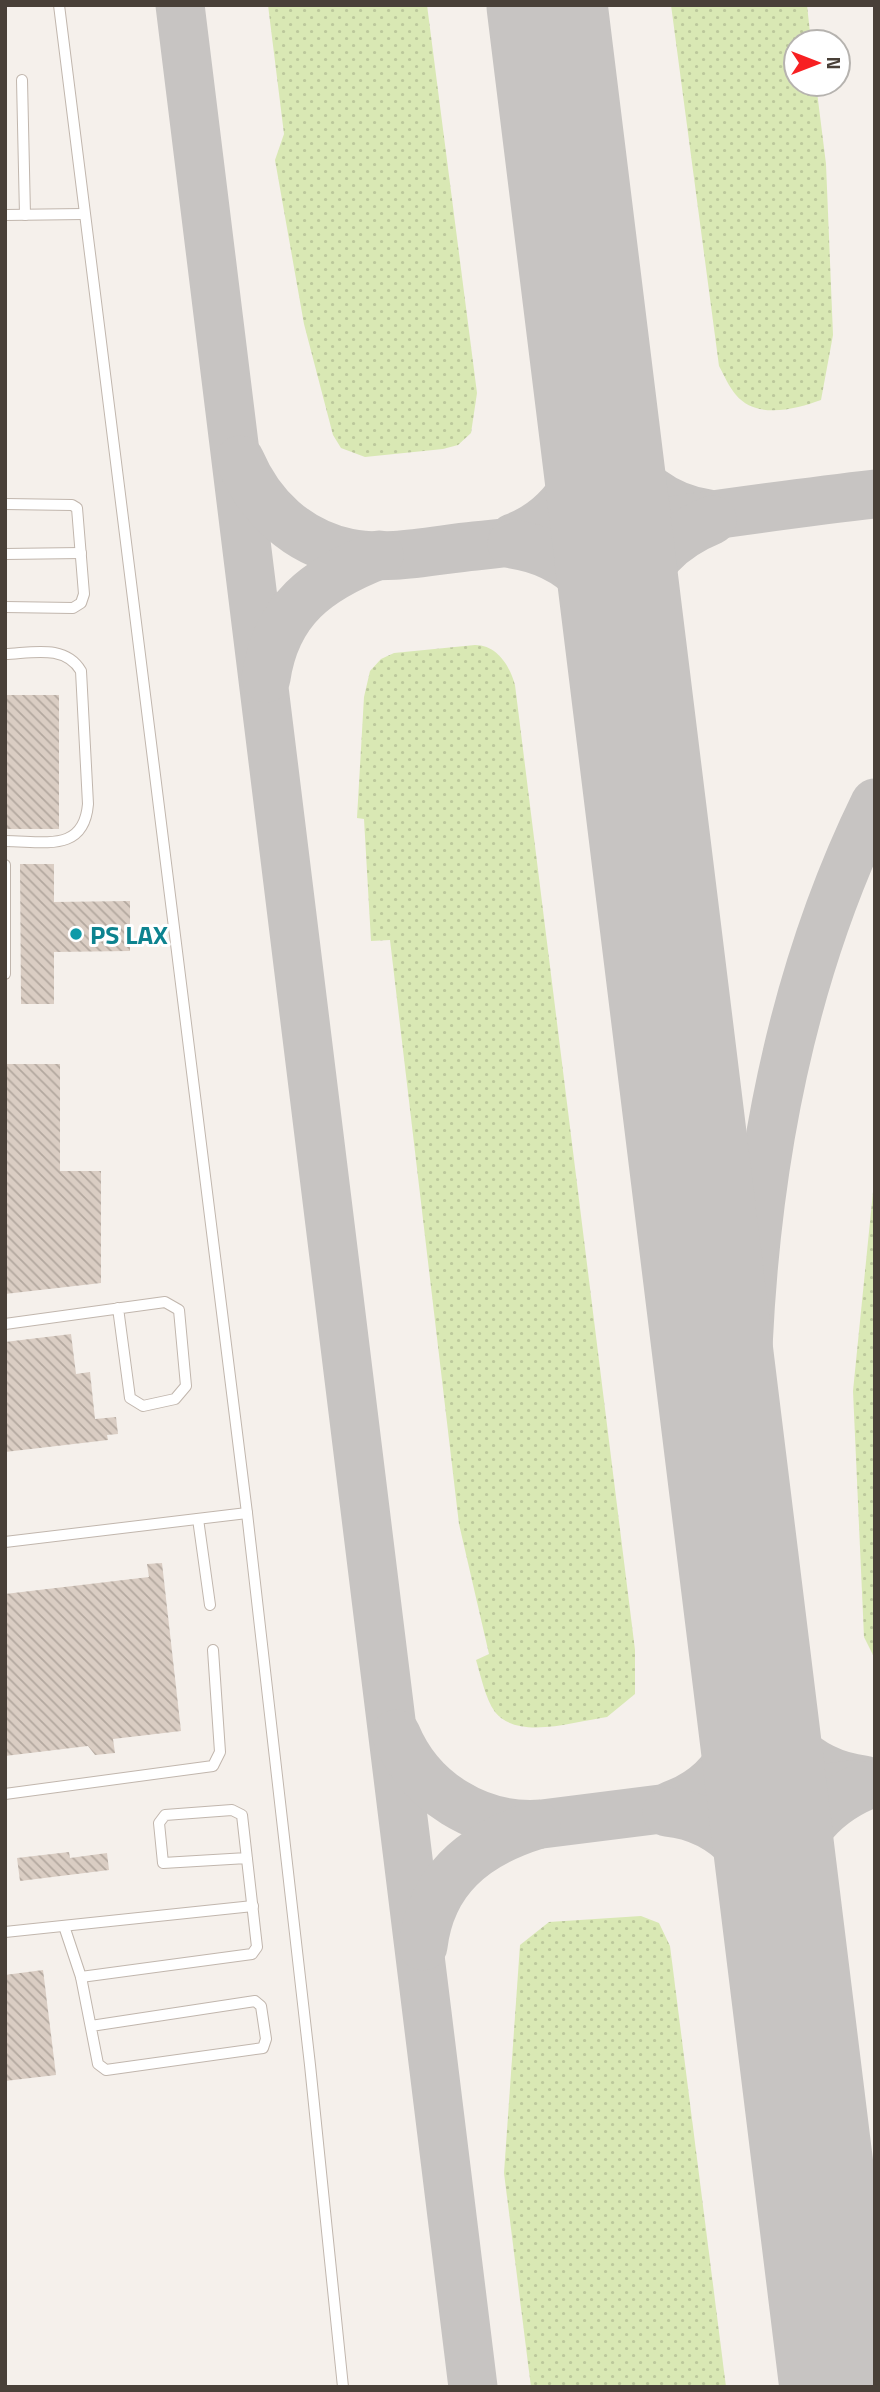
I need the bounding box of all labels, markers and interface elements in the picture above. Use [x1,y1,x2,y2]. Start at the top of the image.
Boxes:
north arrow [782,28,852,98]
text: N [820,56,849,70]
place label: PS LAX [90,915,168,954]
marker: PS LAX [68,926,84,942]

